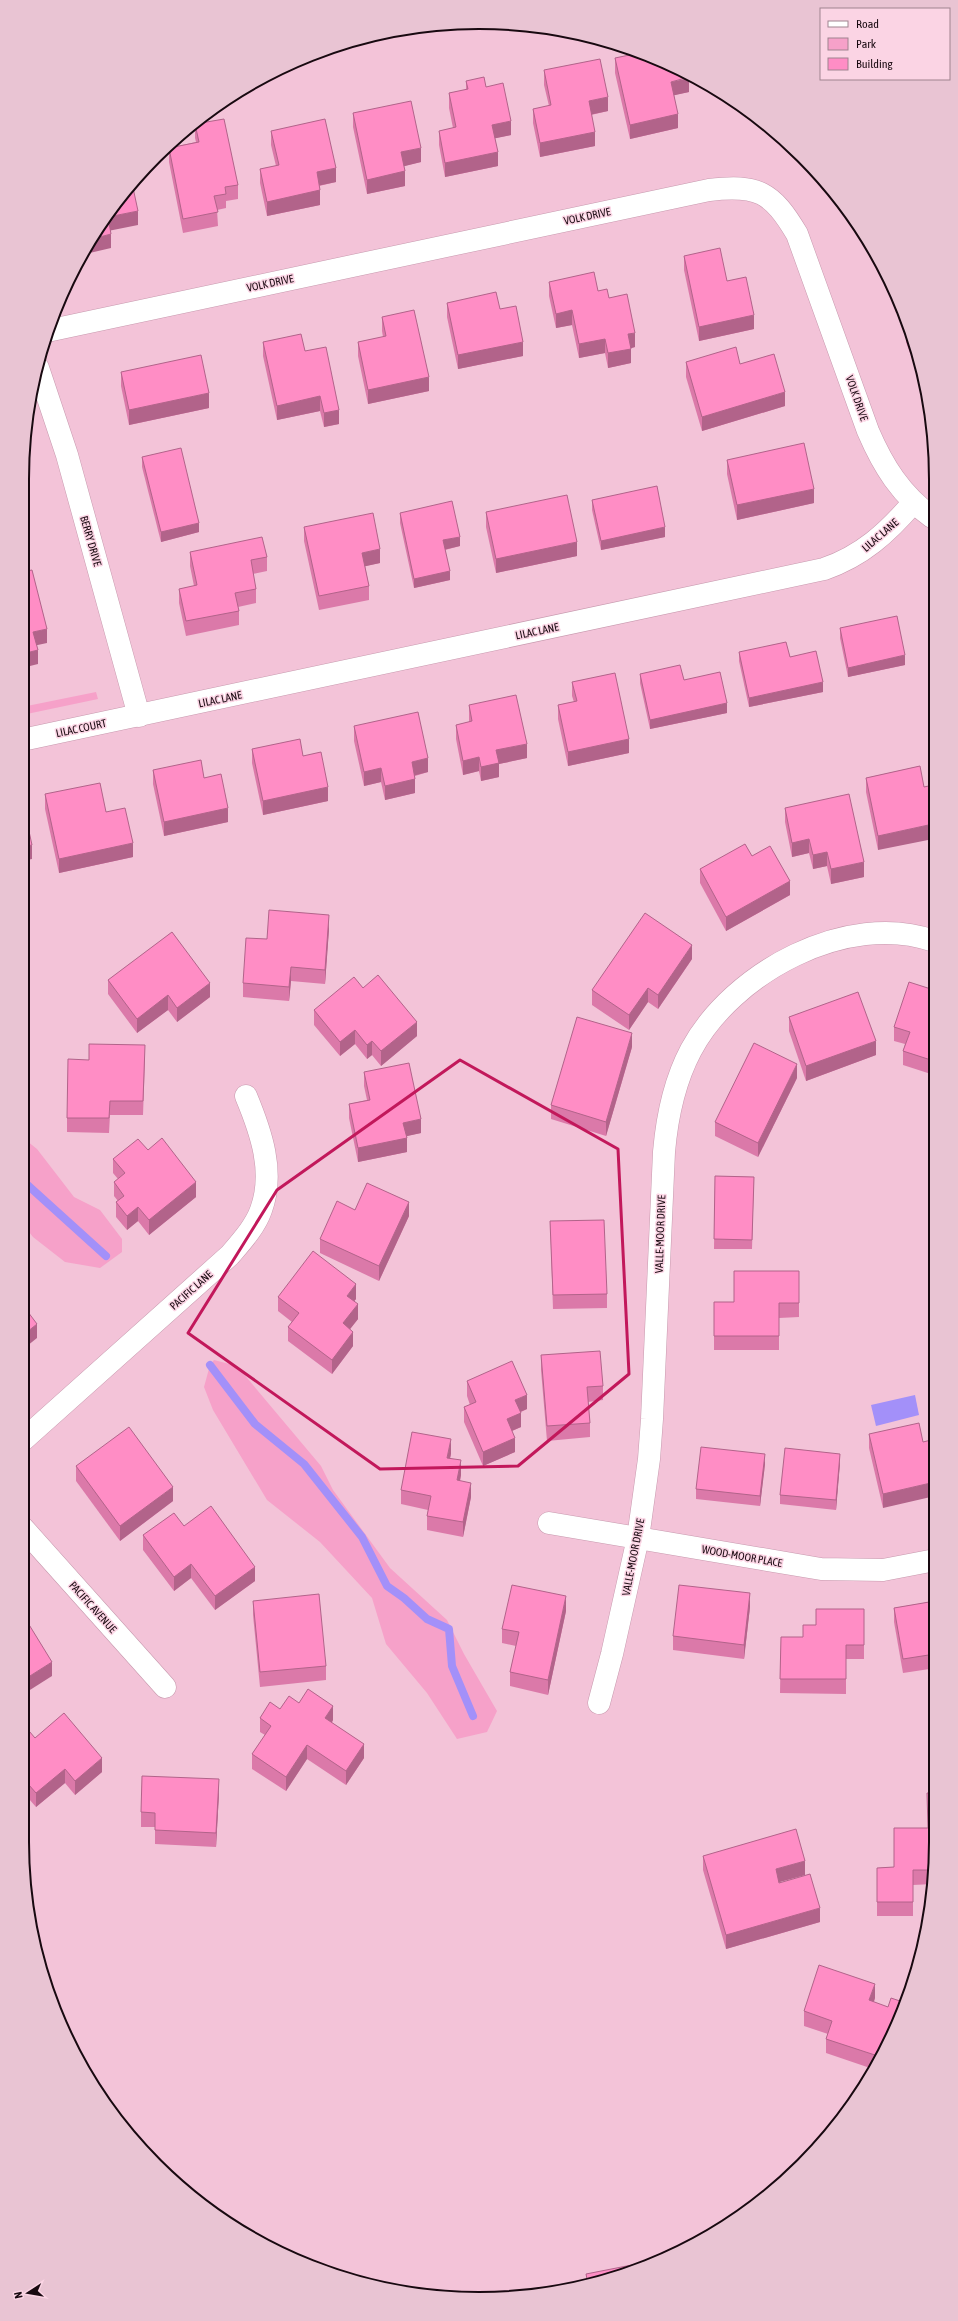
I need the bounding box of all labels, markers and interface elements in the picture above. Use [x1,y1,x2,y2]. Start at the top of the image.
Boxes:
legend [820,8,950,80]
text: Road [856,17,879,31]
text: Park [856,37,877,51]
text: Building [856,57,894,71]
street label: VOLK DRIVE [563,205,612,227]
street label: VOLK DRIVE [246,272,295,294]
street label: VOLK DRIVE [844,374,870,423]
street label: BERRY DRIVE [78,514,104,568]
street label: LILAC LANE [859,516,901,554]
street label: LILAC LANE [514,620,560,641]
street label: LILAC LANE [197,688,243,709]
street label: LILAC COURT [55,717,107,739]
street label: VALLE-MOOR DRIVE [653,1194,667,1273]
street label: PACIFIC LANE [167,1268,215,1312]
street label: VALLE-MOOR DRIVE [620,1517,646,1597]
street label: WOOD-MOOR PLACE [701,1543,783,1569]
street label: PACIFIC AVENUE [67,1579,119,1635]
north arrow [8,2273,48,2313]
text: N [12,2291,25,2300]

